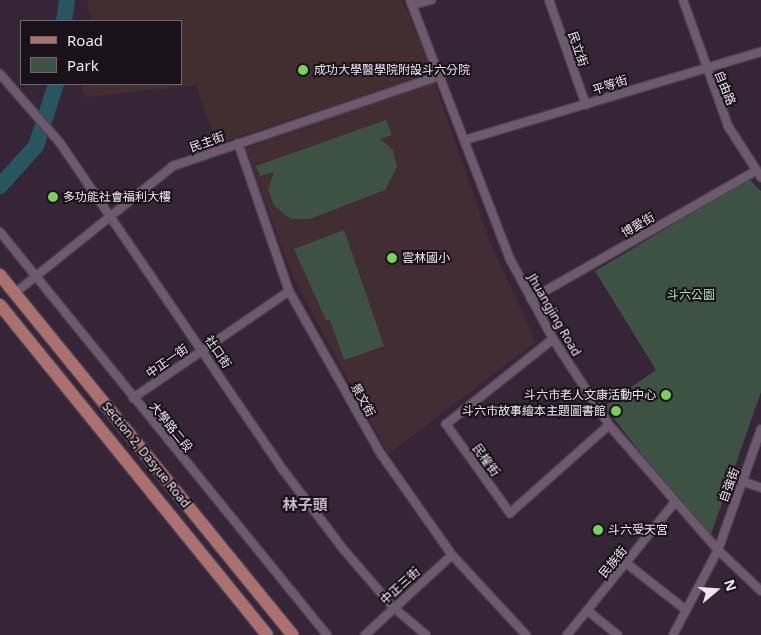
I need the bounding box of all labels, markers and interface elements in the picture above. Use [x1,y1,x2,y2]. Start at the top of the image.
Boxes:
legend [20,20,182,85]
text: Road [67,30,103,50]
street label: 民立街 [565,30,591,68]
text: Park [67,55,99,75]
marker: 成功大學醫學院附設斗六分院 [296,63,310,77]
place label: 成功大學醫學院附設斗六分院 [314,63,470,77]
street label: 自由路 [712,69,738,107]
street label: 平等街 [591,73,629,97]
street label: 民主街 [188,129,226,155]
place label: 多功能社會福利大樓 [63,190,171,204]
marker: 多功能社會福利大樓 [47,191,59,203]
street label: 博愛街 [619,210,657,240]
place label: 雲林國小 [402,251,450,265]
marker: 雲林國小 [386,252,398,264]
street label: Jhuangjing Road [525,271,583,359]
park label: 斗六公園 [667,288,715,302]
street label: 社口街 [202,333,234,371]
street label: 中正一街 [143,341,191,381]
street label: 景文街 [348,381,378,419]
place label: 斗六市老人文康活動中心 [524,388,656,402]
marker: 斗六市老人文康活動中心 [660,389,672,401]
street label: 大學路二段 [147,399,195,455]
street label: Section 2, Dasyue Road [99,400,193,510]
place label: 斗六市故事繪本主題圖書館 [462,404,606,418]
marker: 斗六市故事繪本主題圖書館 [610,405,622,417]
street label: 民權街 [470,441,502,479]
street label: 自強街 [716,466,742,504]
district label: 林子頭 [283,496,327,514]
place label: 斗六受天宮 [608,523,668,537]
marker: 斗六受天宮 [592,524,604,536]
street label: 民族街 [596,543,630,581]
street label: 中正三街 [377,565,423,607]
north arrow [691,565,741,615]
text: N [720,577,742,594]

